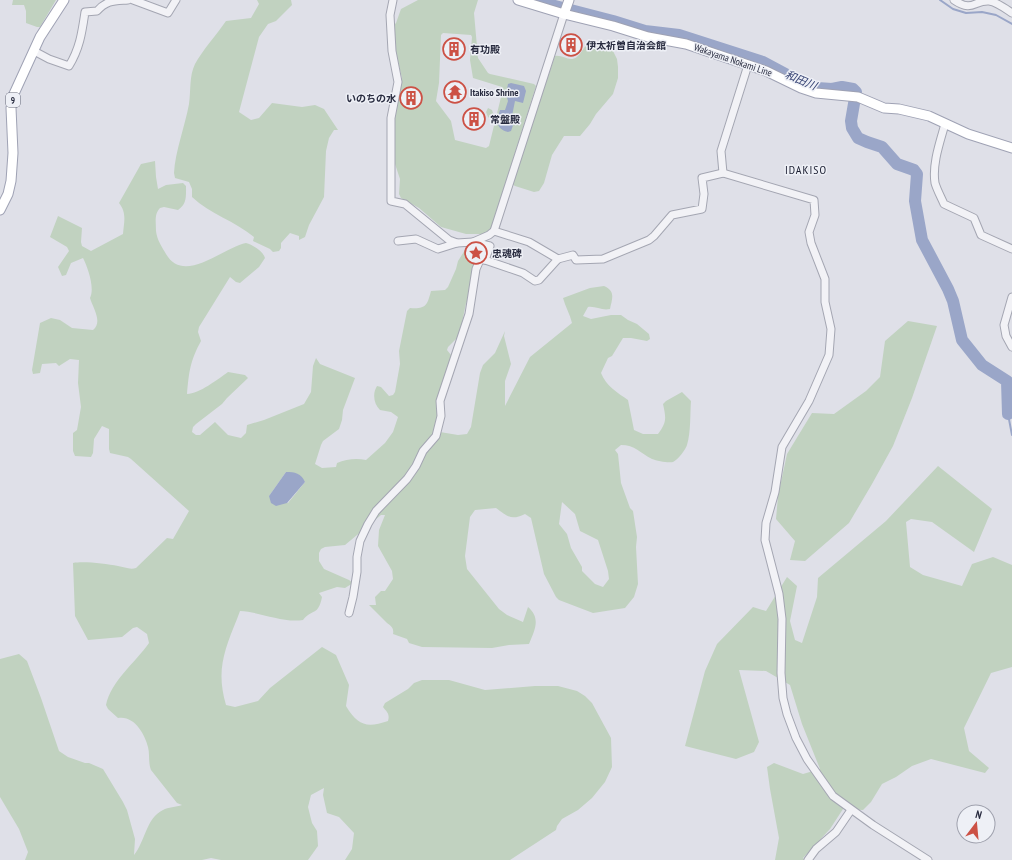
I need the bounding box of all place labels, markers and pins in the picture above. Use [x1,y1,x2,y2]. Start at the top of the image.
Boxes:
building icon: 伊太祈曽自治会館 [558,32,584,58]
building icon: 有功殿 [441,36,467,62]
place label: 伊太祈曽自治会館 [586,39,666,52]
place label: 有功殿 [470,43,500,56]
temple icon: Itakiso Shrine [442,79,468,105]
building icon: いのちの水 [398,85,424,111]
place label: Itakiso Shrine [470,86,519,99]
place label: いのちの水 [346,92,397,105]
building icon: 常盤殿 [461,106,487,132]
place label: 常盤殿 [490,113,520,126]
place icon: 忠魂碑 [463,240,489,266]
place label: 忠魂碑 [492,247,522,260]

